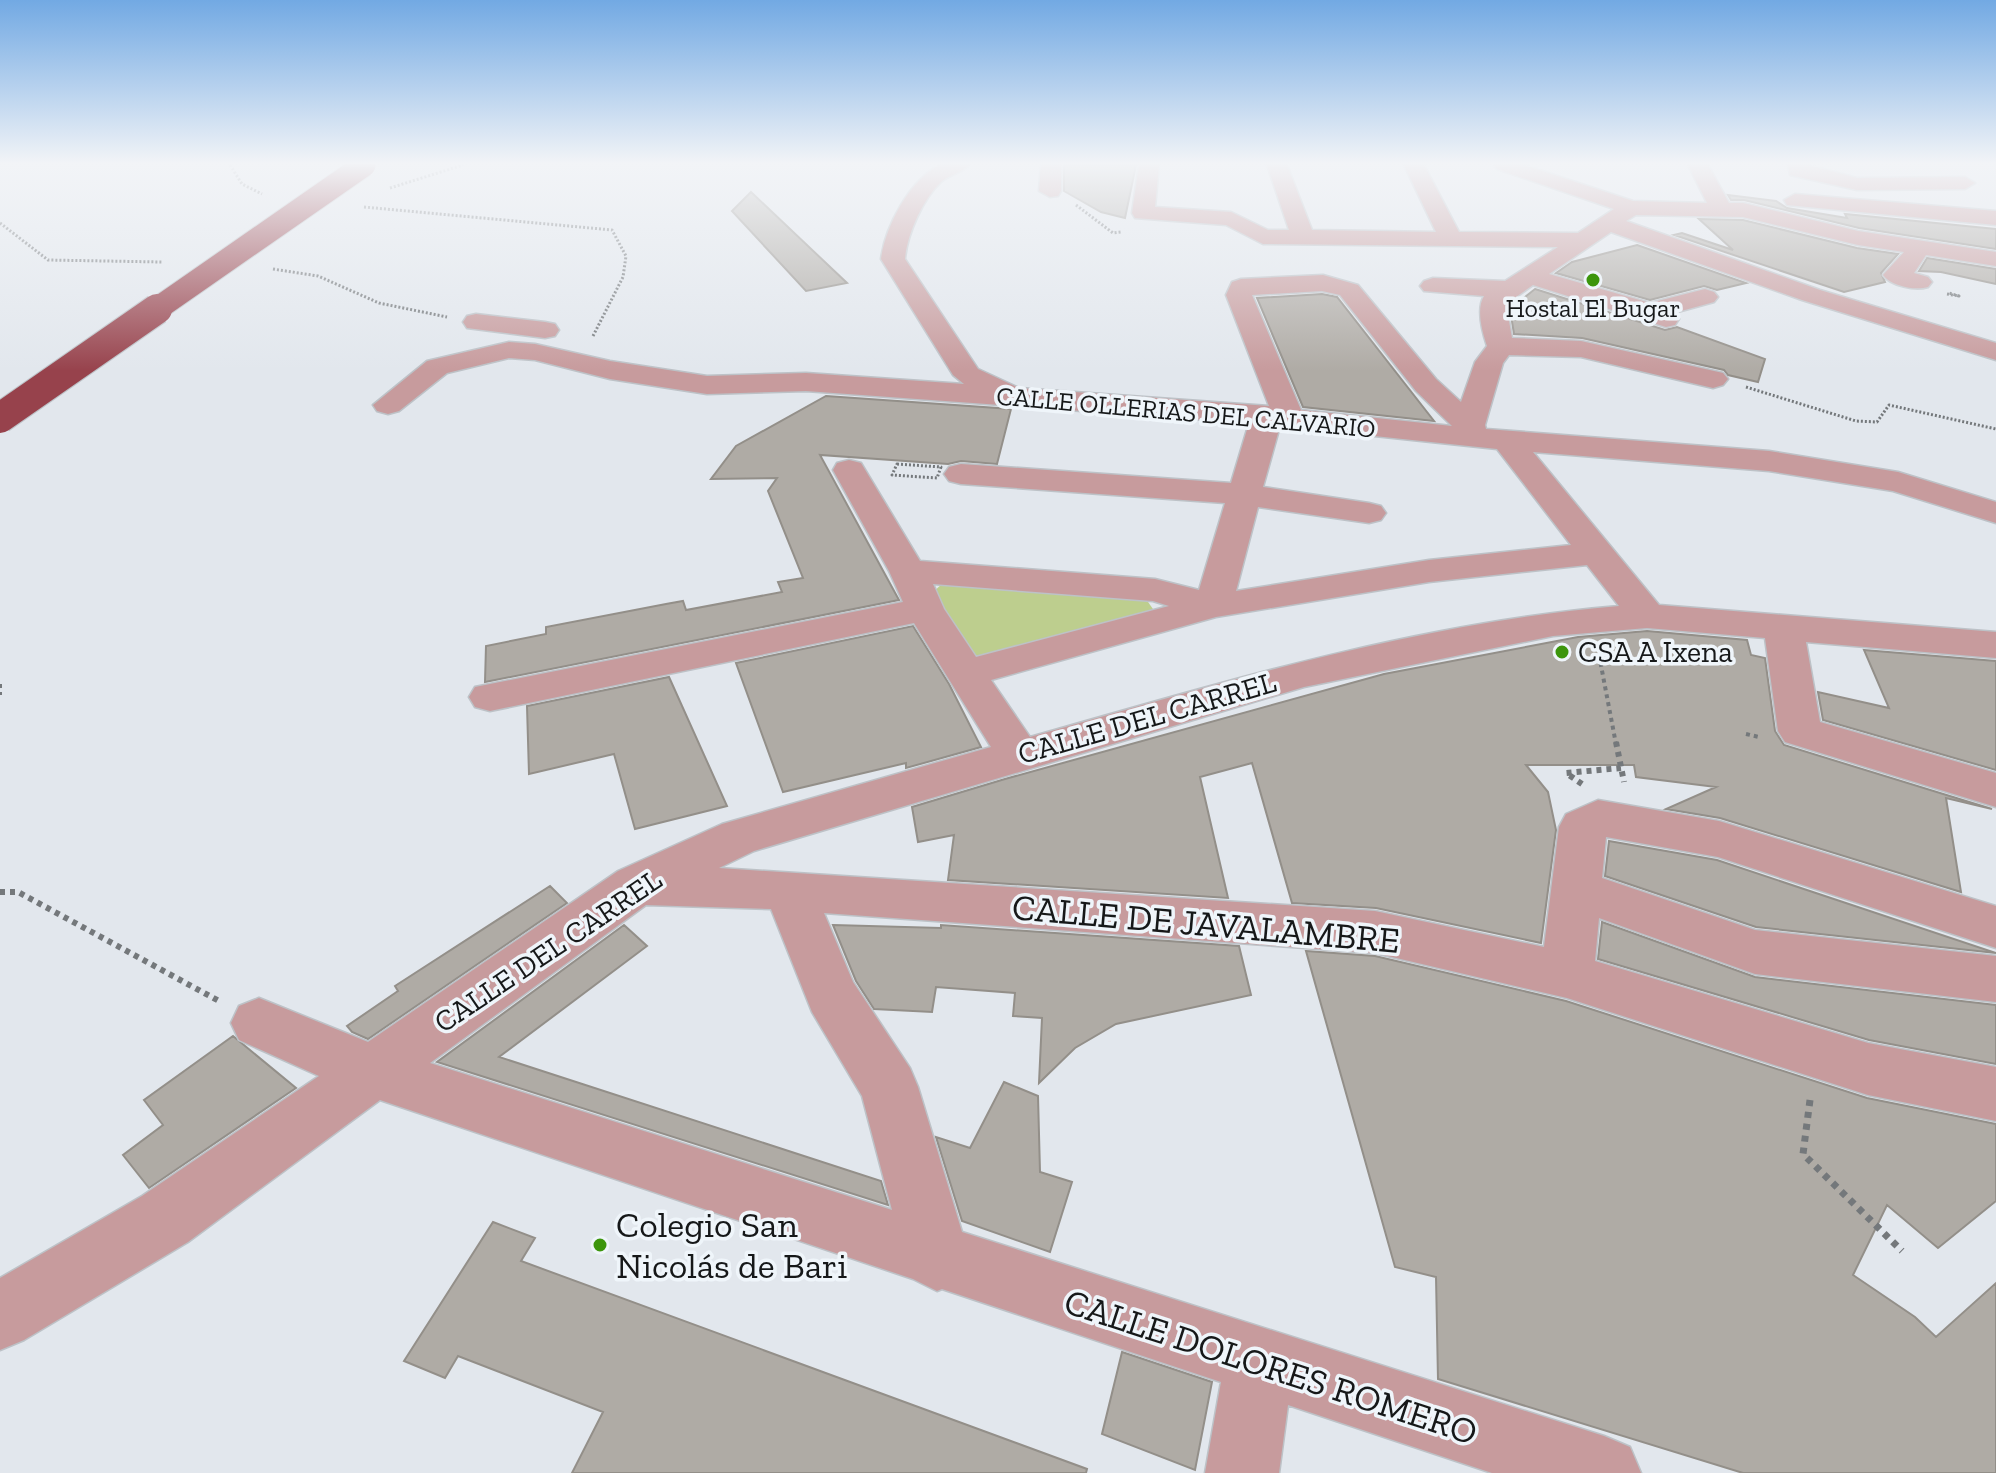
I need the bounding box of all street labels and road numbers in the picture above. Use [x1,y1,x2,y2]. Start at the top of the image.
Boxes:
street label: CALLE OLLERIAS DEL CALVARIO [995,379,1377,445]
street label: CALLE DEL CARREL [1014,664,1280,772]
street label: CALLE DEL CARREL [427,862,669,1040]
street label: CALLE DE JAVALAMBRE [1010,885,1402,962]
street label: CALLE DOLORES ROMERO [1059,1279,1483,1454]

